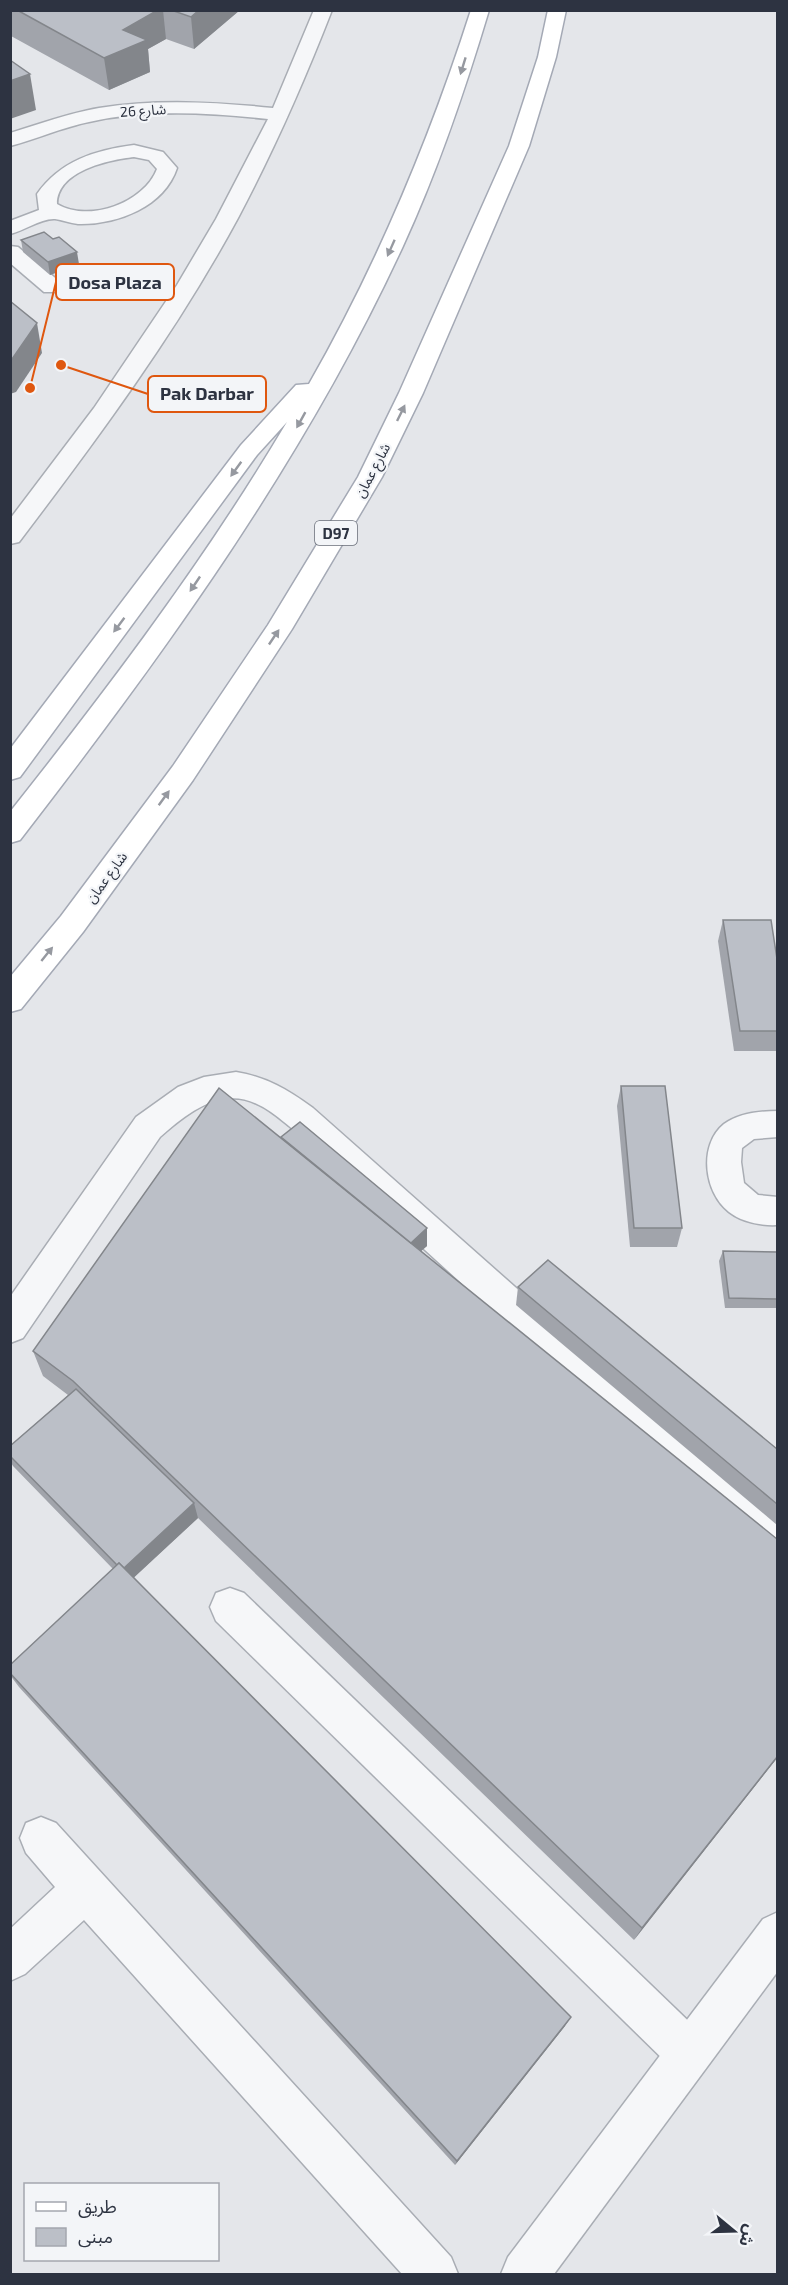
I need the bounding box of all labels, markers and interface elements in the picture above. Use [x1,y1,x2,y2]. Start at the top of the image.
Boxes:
one-way arrow [458,57,467,75]
street label: شارع 26 [119,100,167,123]
one-way arrow [386,239,396,257]
callout: Dosa Plaza [56,264,174,300]
text: Dosa Plaza [68,271,162,293]
callout: Pak Darbar [148,376,266,412]
text: Pak Darbar [160,382,254,404]
one-way arrow [396,404,406,421]
one-way arrow [296,412,306,429]
street label: شارع عمان [351,440,396,502]
one-way arrow [230,461,242,476]
road number: D97 [315,521,357,545]
one-way arrow [190,576,201,592]
one-way arrow [113,617,125,633]
one-way arrow [268,629,279,645]
one-way arrow [158,791,170,806]
street label: شارع عمان [82,848,133,908]
one-way arrow [41,946,54,962]
legend [24,2183,219,2261]
text: طريق [78,2195,117,2218]
north arrow [704,2201,764,2261]
text: ش [735,2222,761,2250]
text: مبنى [78,2225,113,2248]

